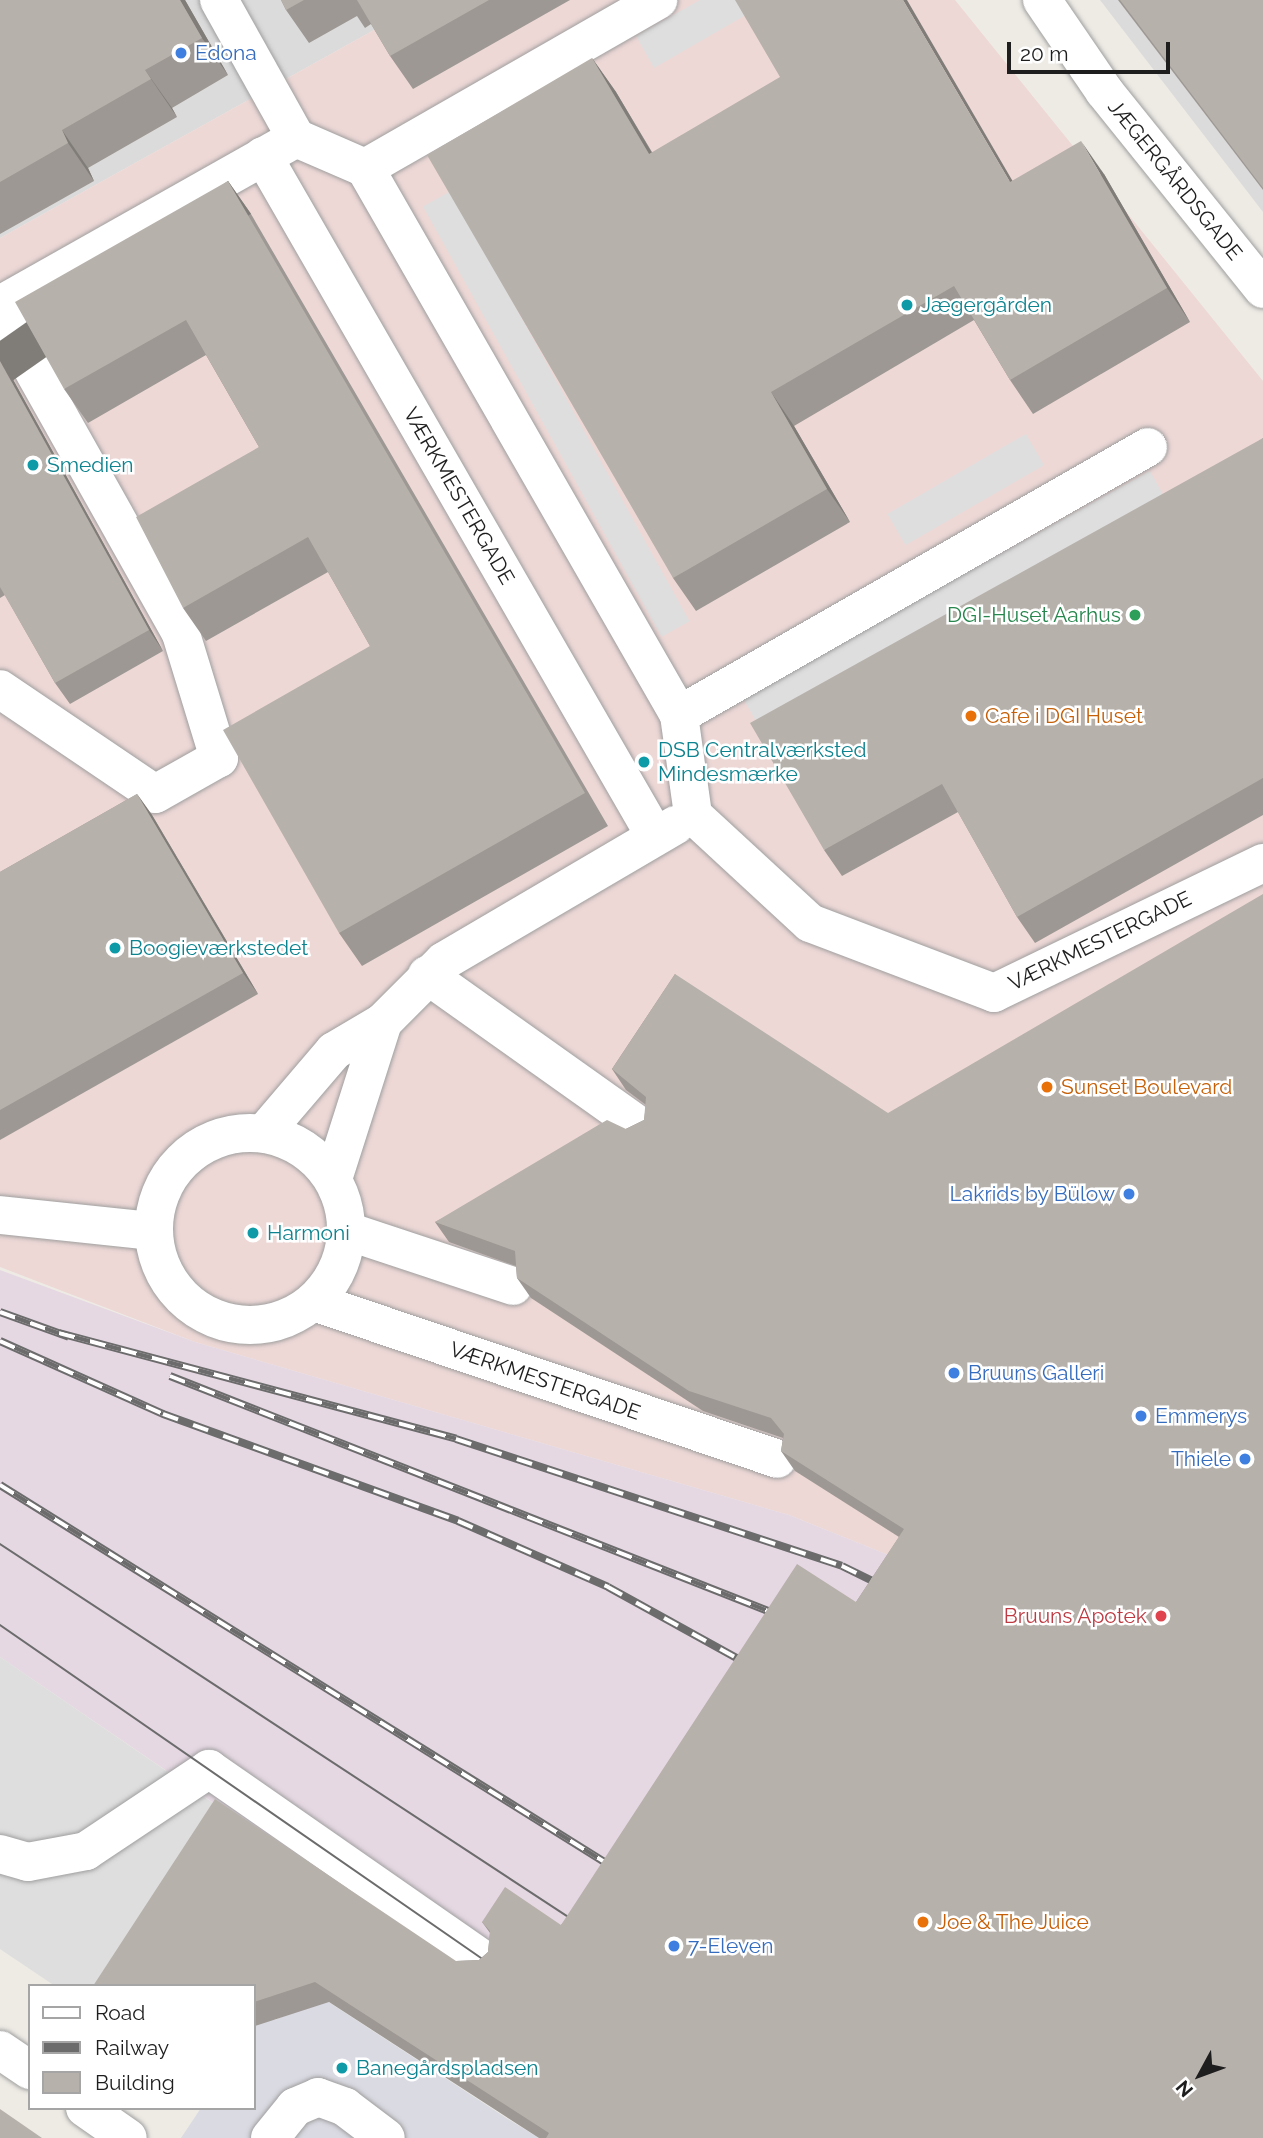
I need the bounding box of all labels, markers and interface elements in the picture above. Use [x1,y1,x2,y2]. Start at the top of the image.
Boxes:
scale bar [1011,28,1174,72]
place label: Edona [195,40,257,66]
text: 20 m [1020,41,1068,66]
marker: Edona [173,45,189,61]
street label: JÆGERGÅRDSGADE [1103,95,1247,265]
place label: Jægergården [921,292,1052,318]
marker: Jægergården [899,297,915,313]
street label: VÆRKMESTERGADE [398,403,520,589]
place label: Smedien [47,452,134,478]
marker: Smedien [25,457,41,473]
place label: DGI-Huset Aarhus [946,602,1121,628]
marker: DGI-Huset Aarhus [1127,607,1143,623]
place label: Cafe i DGI Huset [985,703,1143,729]
marker: Cafe i DGI Huset [963,708,979,724]
place label: DSB Centralværksted Mindesmærke [658,737,867,787]
marker: DSB Centralværksted Mindesmærke [636,754,652,770]
street label: VÆRKMESTERGADE [1005,886,1195,996]
place label: Boogieværkstedet [129,935,308,961]
marker: Boogieværkstedet [107,940,123,956]
place label: Sunset Boulevard [1061,1074,1232,1100]
marker: Sunset Boulevard [1039,1079,1055,1095]
place label: Lakrids by Bülow [949,1181,1115,1207]
marker: Lakrids by Bülow [1121,1186,1137,1202]
place label: Harmoni [267,1220,350,1246]
marker: Harmoni [245,1225,261,1241]
street label: VÆRKMESTERGADE [446,1337,644,1425]
place label: Bruuns Galleri [968,1360,1104,1386]
marker: Bruuns Galleri [946,1365,962,1381]
place label: Emmerys [1155,1403,1247,1429]
marker: Emmerys [1133,1408,1149,1424]
place label: Thiele [1171,1446,1231,1472]
marker: Thiele [1237,1451,1253,1467]
place label: Bruuns Apotek [1003,1603,1147,1629]
marker: Bruuns Apotek [1153,1608,1169,1624]
place label: Joe & The Juice [937,1909,1090,1935]
marker: Joe & The Juice [915,1914,931,1930]
place label: 7-Eleven [688,1933,773,1959]
marker: 7-Eleven [666,1938,682,1954]
legend [28,1984,256,2110]
text: Road [95,2000,145,2025]
text: Railway [95,2035,169,2060]
north arrow [1165,2040,1235,2110]
place label: Banegårdspladsen [356,2055,539,2081]
marker: Banegårdspladsen [334,2060,350,2076]
text: Building [95,2070,175,2095]
text: N [1171,2076,1197,2101]

